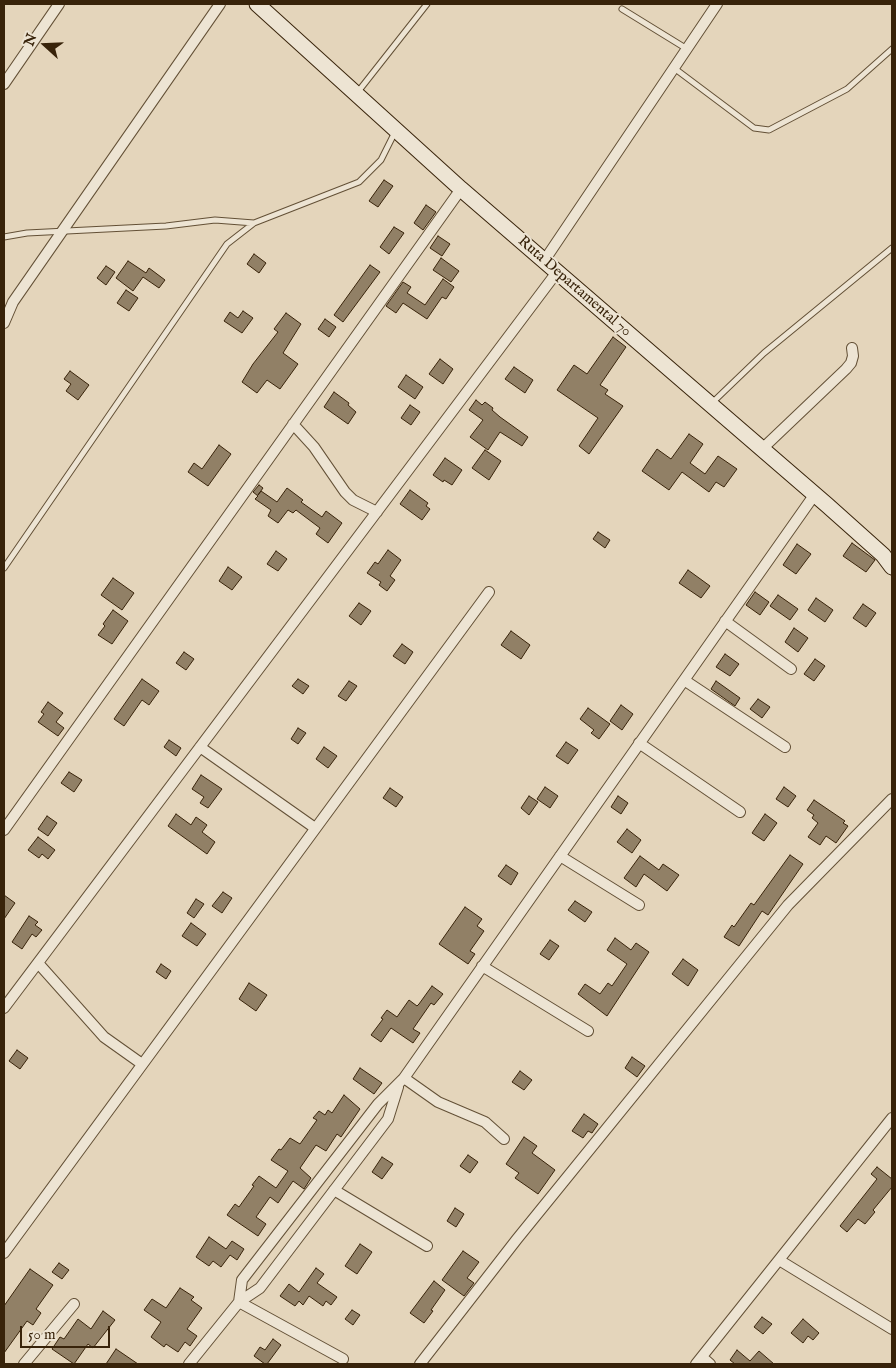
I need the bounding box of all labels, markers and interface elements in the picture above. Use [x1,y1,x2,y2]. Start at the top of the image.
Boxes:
north arrow [20,20,70,70]
text: N [20,31,41,49]
street label: Ruta Departamental 70 [514,233,634,341]
scale bar [22,1316,112,1348]
text: 50 m [28,1325,56,1344]

